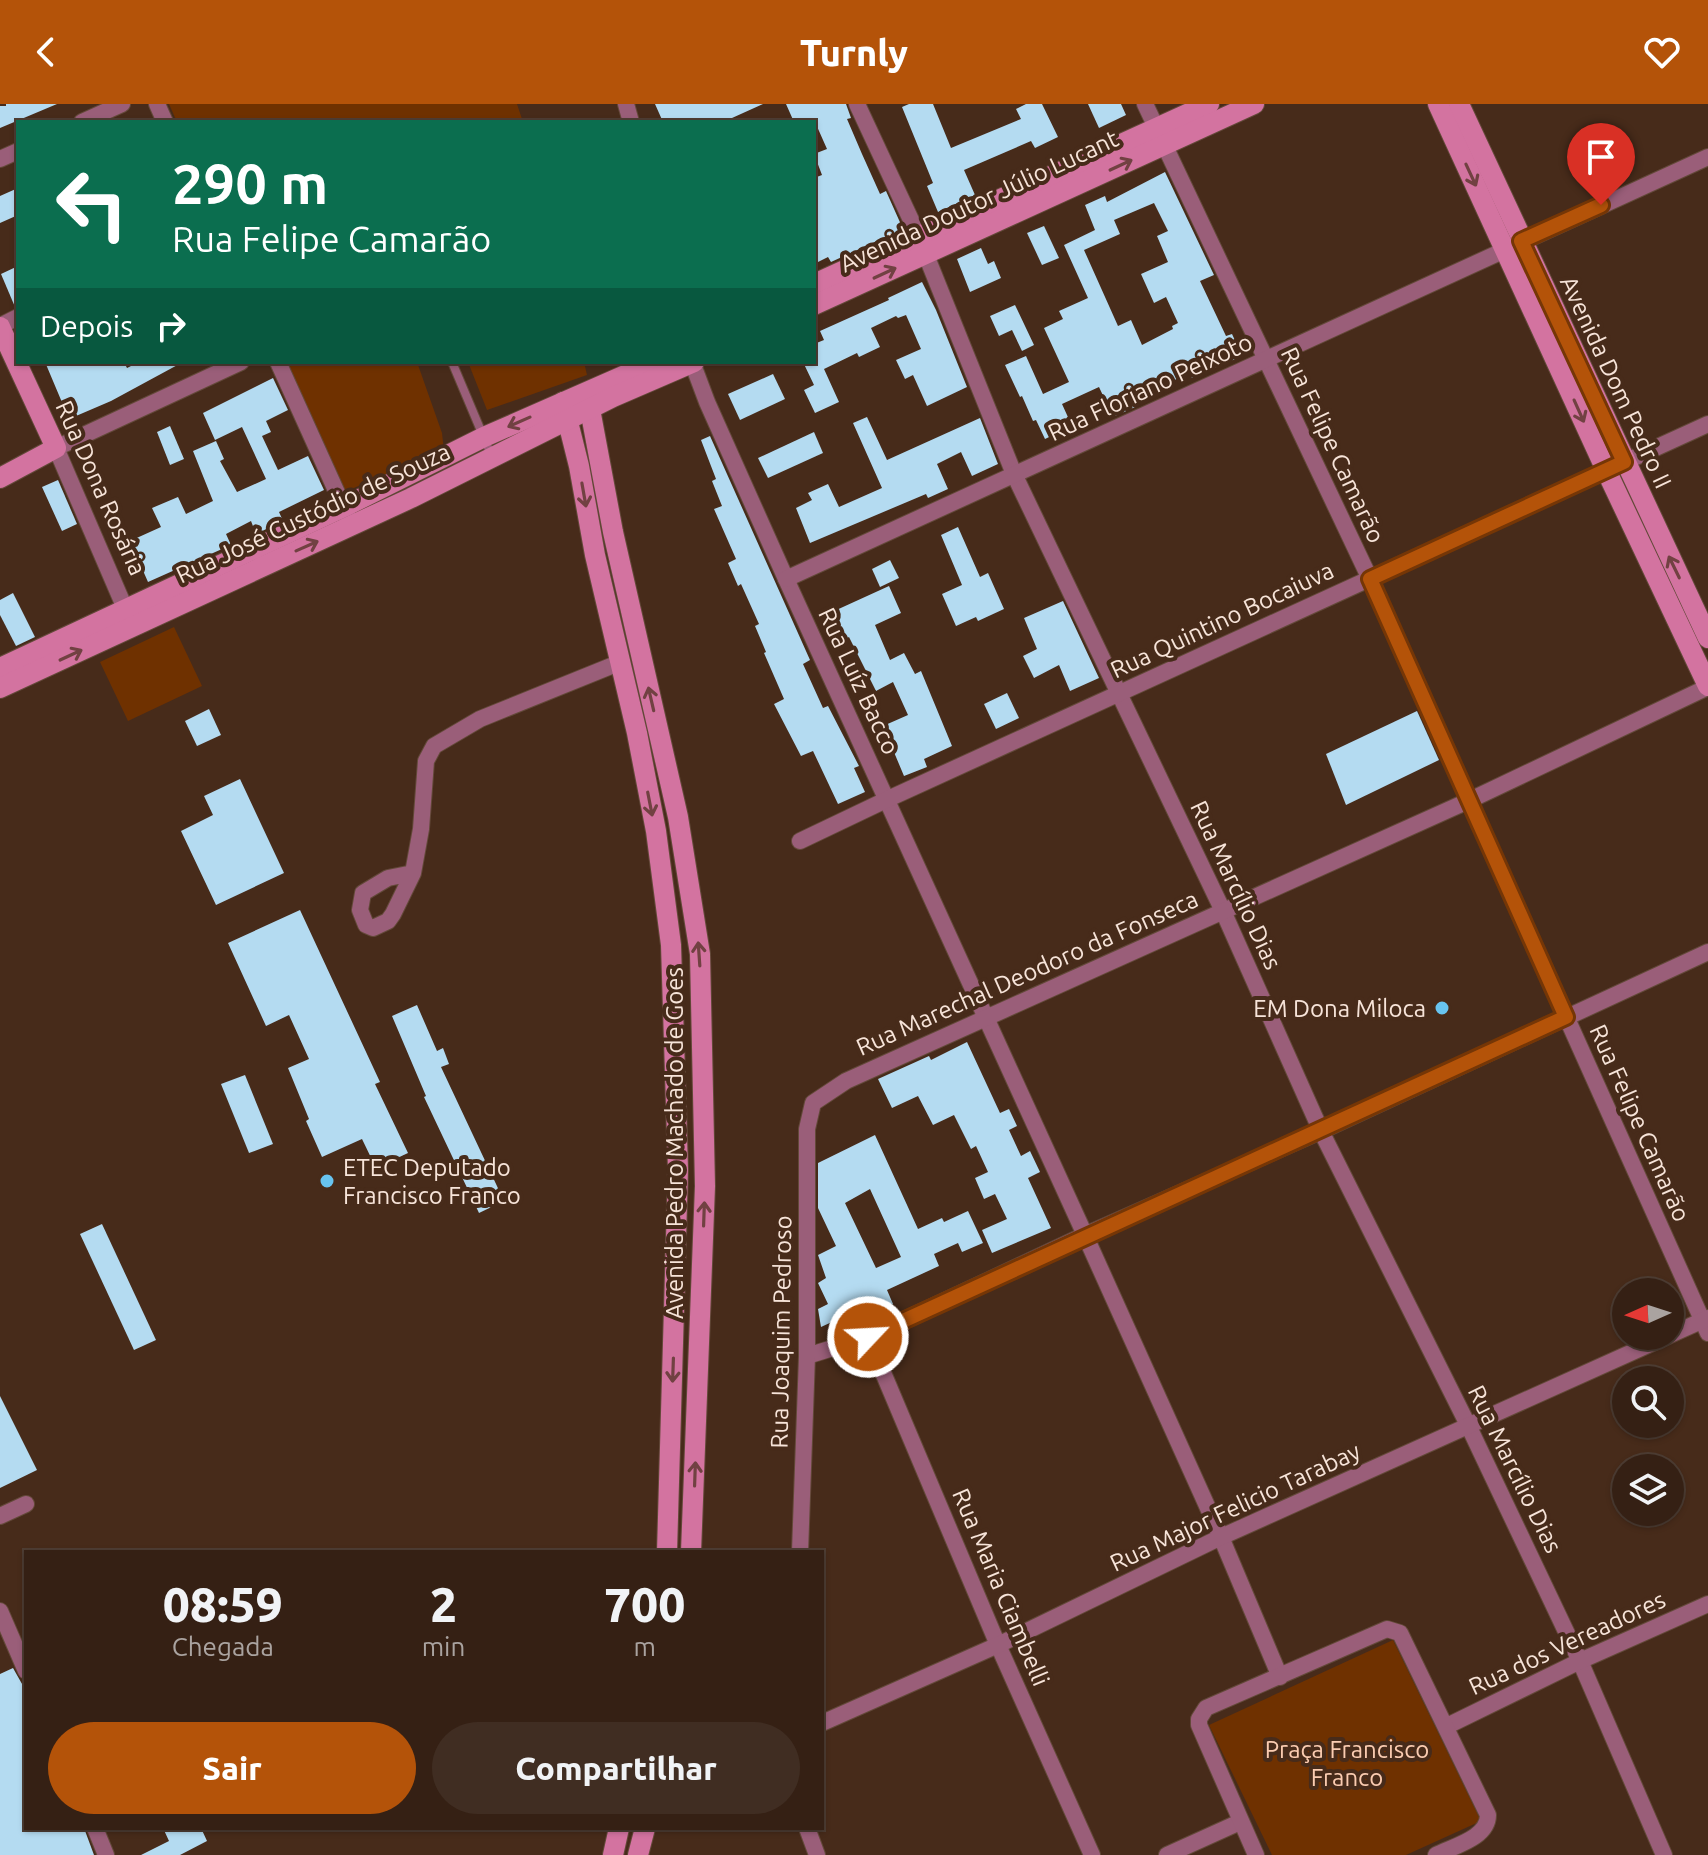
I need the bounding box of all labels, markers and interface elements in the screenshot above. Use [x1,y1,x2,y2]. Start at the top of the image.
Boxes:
icon: back [24,30,68,74]
icon: heart [1640,30,1684,74]
text: Turnly [800,32,908,73]
pin [1567,123,1635,205]
street label: Avenida Doutor Júlio Lucant [836,124,1123,277]
icon: arrive [1579,135,1623,179]
icon: left [40,152,144,256]
text: 290 m [172,152,328,215]
one-way arrow [1109,156,1133,171]
one-way arrow [1464,162,1479,186]
text: Rua Felipe Camarão [172,218,491,259]
one-way arrow [873,265,897,280]
street label: Avenida Dom Pedro II [1555,272,1677,492]
icon: right [149,304,193,348]
text: Depois [40,309,133,343]
street label: Rua Floriano Peixoto [1044,328,1256,446]
street label: Rua Felipe Camarão [1276,343,1390,547]
street label: Rua Dona Rosária [50,397,152,579]
one-way arrow [1572,399,1587,423]
one-way arrow [507,415,532,430]
street label: Rua José Custódio de Souza [172,438,454,588]
one-way arrow [577,482,592,507]
one-way arrow [294,538,318,553]
street label: Rua Quintino Bocaiuva [1106,556,1338,684]
one-way arrow [1666,556,1681,580]
street label: Rua Luíz Bacco [813,603,905,759]
one-way arrow [58,647,82,662]
one-way arrow [642,687,657,713]
one-way arrow [644,790,659,816]
street label: Rua Marcílio Dias [1185,796,1287,974]
street label: Rua Marechal Deodoro da Fonseca [852,885,1202,1061]
one-way arrow [691,941,706,968]
street label: Avenida Pedro Machado de Goes [661,967,688,1319]
place label: EM Dona Miloca [1253,995,1426,1022]
marker: EM Dona Miloca [1433,999,1451,1017]
street label: Rua Felipe Camarão [1584,1020,1696,1226]
place label: ETEC Deputado Francisco Franco [343,1154,521,1209]
marker: ETEC Deputado Francisco Franco [318,1172,336,1190]
one-way arrow [696,1201,711,1228]
street label: Rua Joaquim Pedroso [765,1215,797,1449]
north arrow [1612,1278,1684,1350]
map controls [1612,1278,1684,1526]
position arrow [826,1295,910,1379]
one-way arrow [666,1356,681,1383]
button: search [1612,1366,1684,1438]
street label: Rua Marcílio Dias [1463,1381,1567,1557]
street label: Rua Major Felicio Tarabay [1106,1437,1365,1577]
button: layers [1612,1454,1684,1526]
one-way arrow [687,1461,702,1488]
street label: Rua Maria Ciambelli [947,1484,1055,1690]
text: 08:59 [163,1577,283,1631]
text: 2 [430,1577,457,1631]
text: 700 [604,1577,685,1631]
street label: Rua dos Vereadores [1465,1586,1669,1700]
text: Chegada [172,1632,274,1661]
text: min [422,1632,465,1661]
text: m [633,1632,656,1661]
button: Sair [48,1722,416,1814]
button: Compartilhar [432,1722,800,1814]
park label: Praça Francisco Franco [1265,1736,1429,1791]

